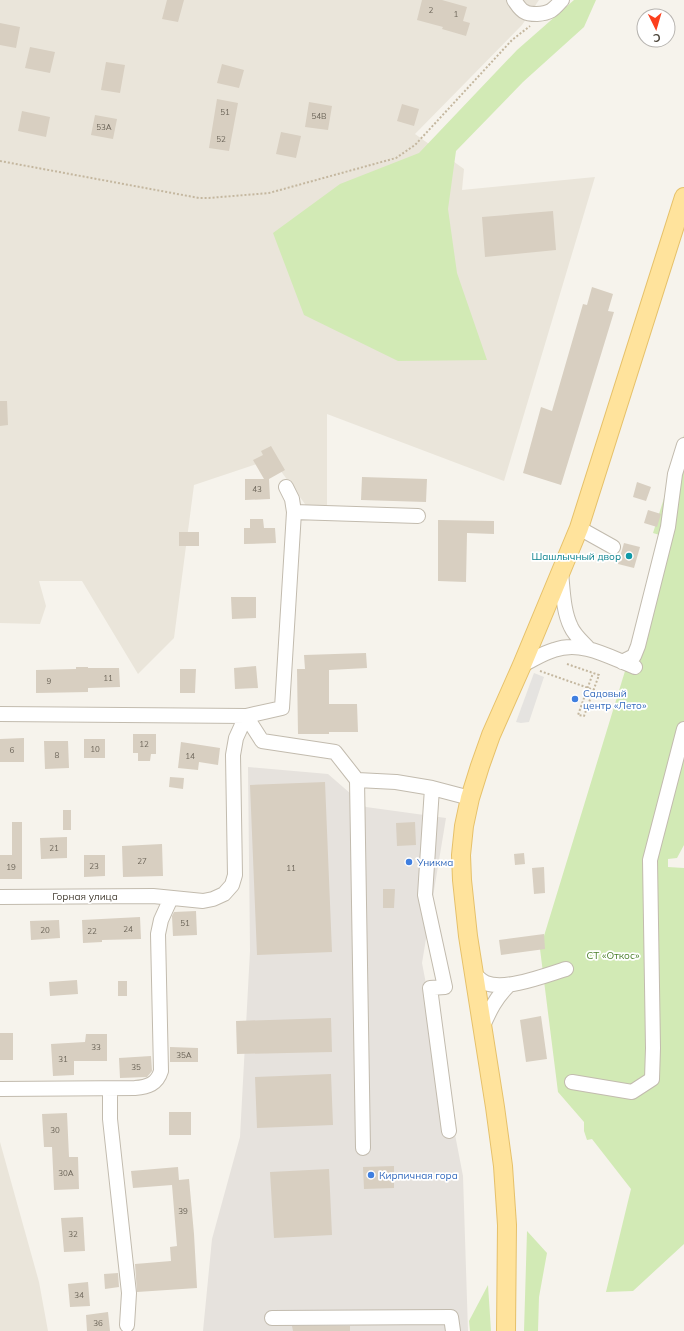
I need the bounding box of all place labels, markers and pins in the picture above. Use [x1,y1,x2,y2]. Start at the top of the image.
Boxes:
place label: Шашлычный двор [531,550,621,563]
marker: Шашлычный двор [624,551,634,561]
place label: Садовый центр «Лето» [583,687,647,712]
marker: Садовый центр «Лето» [570,694,580,704]
place label: Уникма [416,856,453,869]
marker: Уникма [404,857,414,867]
place label: Кирпичная гора [379,1169,458,1182]
marker: Кирпичная гора [366,1170,376,1180]

